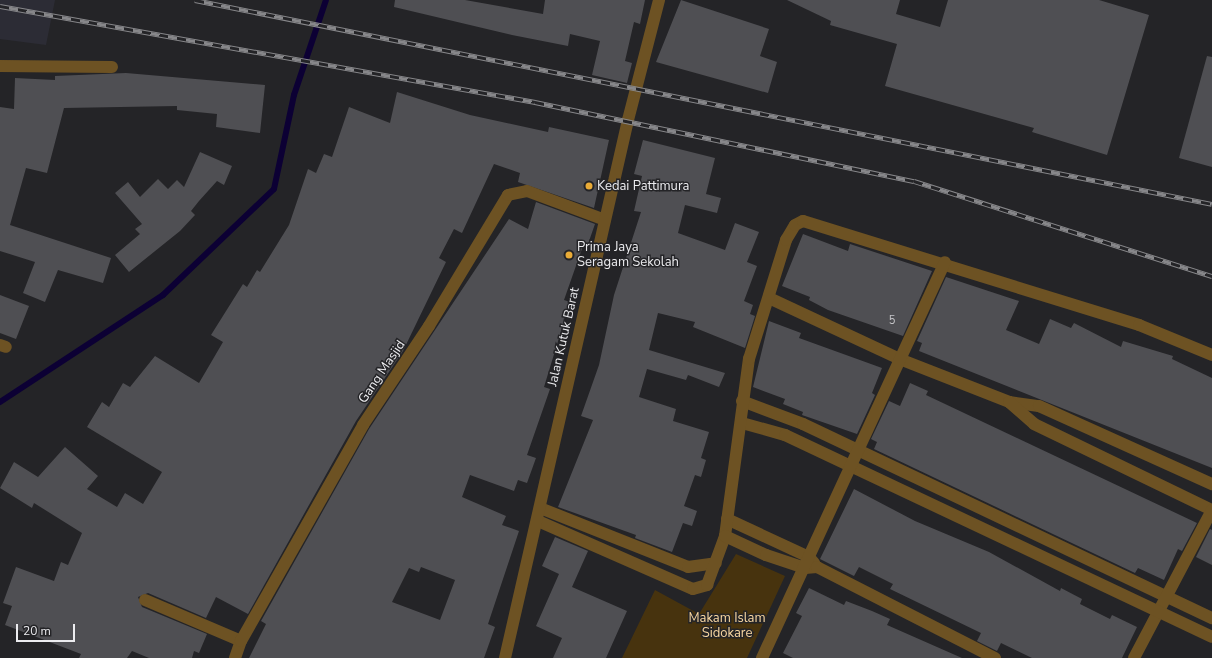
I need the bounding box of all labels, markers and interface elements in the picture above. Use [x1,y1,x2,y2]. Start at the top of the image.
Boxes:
place label: Kedai Pattimura [597,178,689,194]
marker: Kedai Pattimura [584,181,594,191]
place label: Prima Jaya Seragam Sekolah [577,240,679,271]
marker: Prima Jaya Seragam Sekolah [564,250,574,260]
street label: Jalan Kutuk Barat [545,286,583,388]
house number: 5 [889,314,895,328]
street label: Gang Masjid [355,338,409,406]
park label: Makam Islam Sidokare [688,611,766,642]
scale bar [18,616,77,642]
text: 20 m [23,623,51,639]

